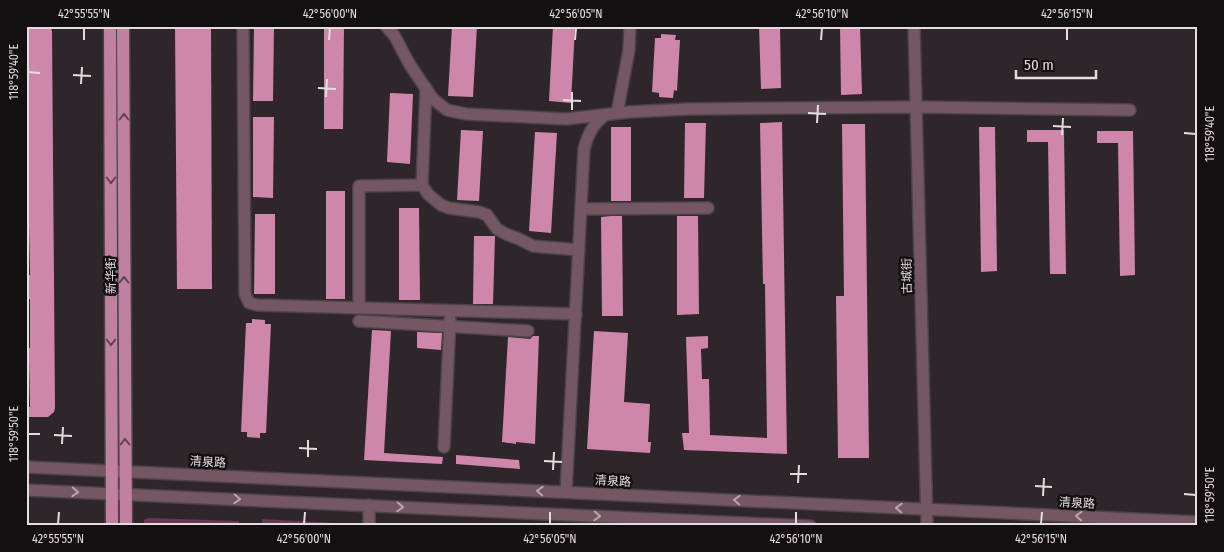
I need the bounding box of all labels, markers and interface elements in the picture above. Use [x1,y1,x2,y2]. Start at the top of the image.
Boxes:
text: 42°55'55"N [58,7,110,21]
text: 42°56'00"N [303,7,357,21]
text: 42°56'05"N [549,7,603,21]
text: 42°56'10"N [796,7,848,21]
text: 42°56'15"N [1041,7,1093,21]
text: 118°59'40"E [7,44,21,100]
scale bar [1016,48,1096,80]
text: 50 m [1024,56,1054,74]
text: 118°59'40"E [1203,106,1217,162]
one-way arrow [119,113,129,120]
one-way arrow [106,176,116,184]
street label: 新华街 [104,258,118,294]
street label: 古城街 [900,258,914,294]
one-way arrow [119,275,130,283]
one-way arrow [106,339,116,347]
text: 118°59'50"E [7,406,21,462]
one-way arrow [120,438,130,446]
street label: 清泉路 [190,454,226,470]
text: 118°59'50"E [1203,467,1217,523]
street label: 清泉路 [595,473,631,489]
one-way arrow [71,486,79,497]
one-way arrow [535,486,543,497]
one-way arrow [234,494,242,505]
one-way arrow [733,495,741,506]
street label: 清泉路 [1059,495,1095,511]
one-way arrow [396,501,404,512]
one-way arrow [895,503,903,513]
one-way arrow [594,511,601,521]
one-way arrow [1075,511,1083,522]
text: 42°55'55"N [32,532,84,546]
text: 42°56'00"N [277,532,331,546]
text: 42°56'05"N [523,532,577,546]
text: 42°56'10"N [770,532,822,546]
text: 42°56'15"N [1015,532,1067,546]

